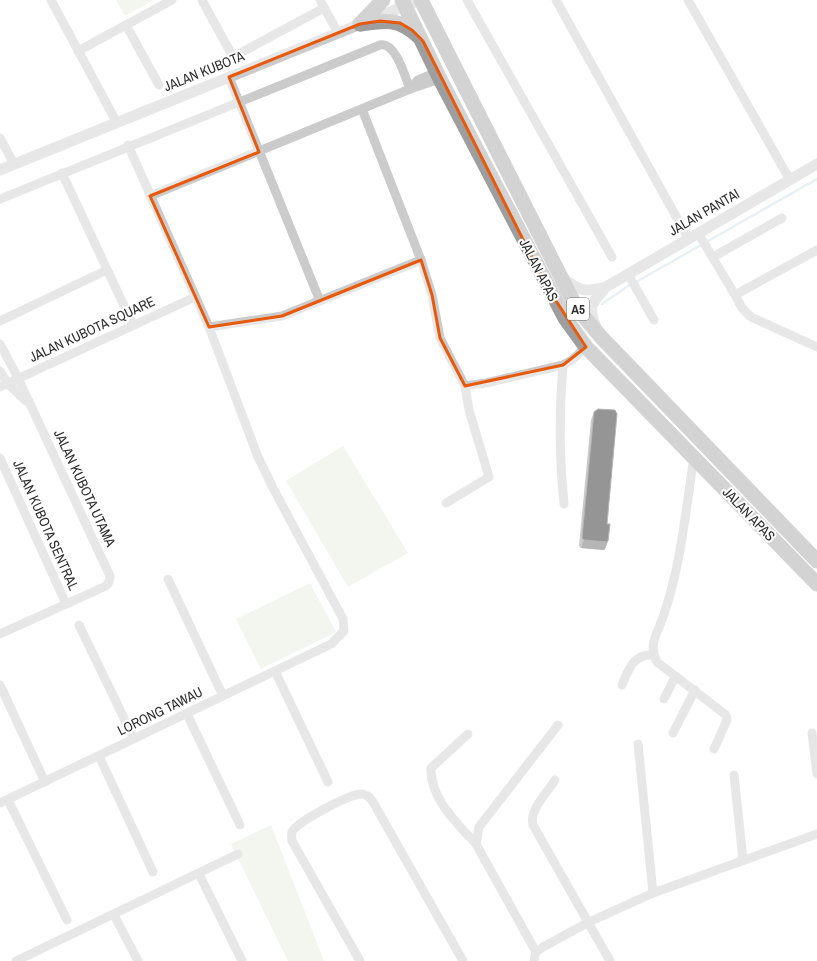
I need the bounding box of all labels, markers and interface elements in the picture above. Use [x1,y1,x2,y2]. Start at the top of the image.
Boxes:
street label: JALAN KUBOTA [161,47,247,95]
street label: JALAN PANTAI [665,185,743,239]
street label: JALAN APAS [516,236,563,305]
street label: JALAN KUBOTA SQUARE [26,292,158,366]
road number: A5 [567,298,589,320]
street label: JALAN KUBOTA UTAMA [50,427,120,550]
street label: JALAN KUBOTA SENTRAL [9,457,83,594]
street label: JALAN APAS [719,483,779,545]
street label: LORONG TAWAU [114,683,206,739]

